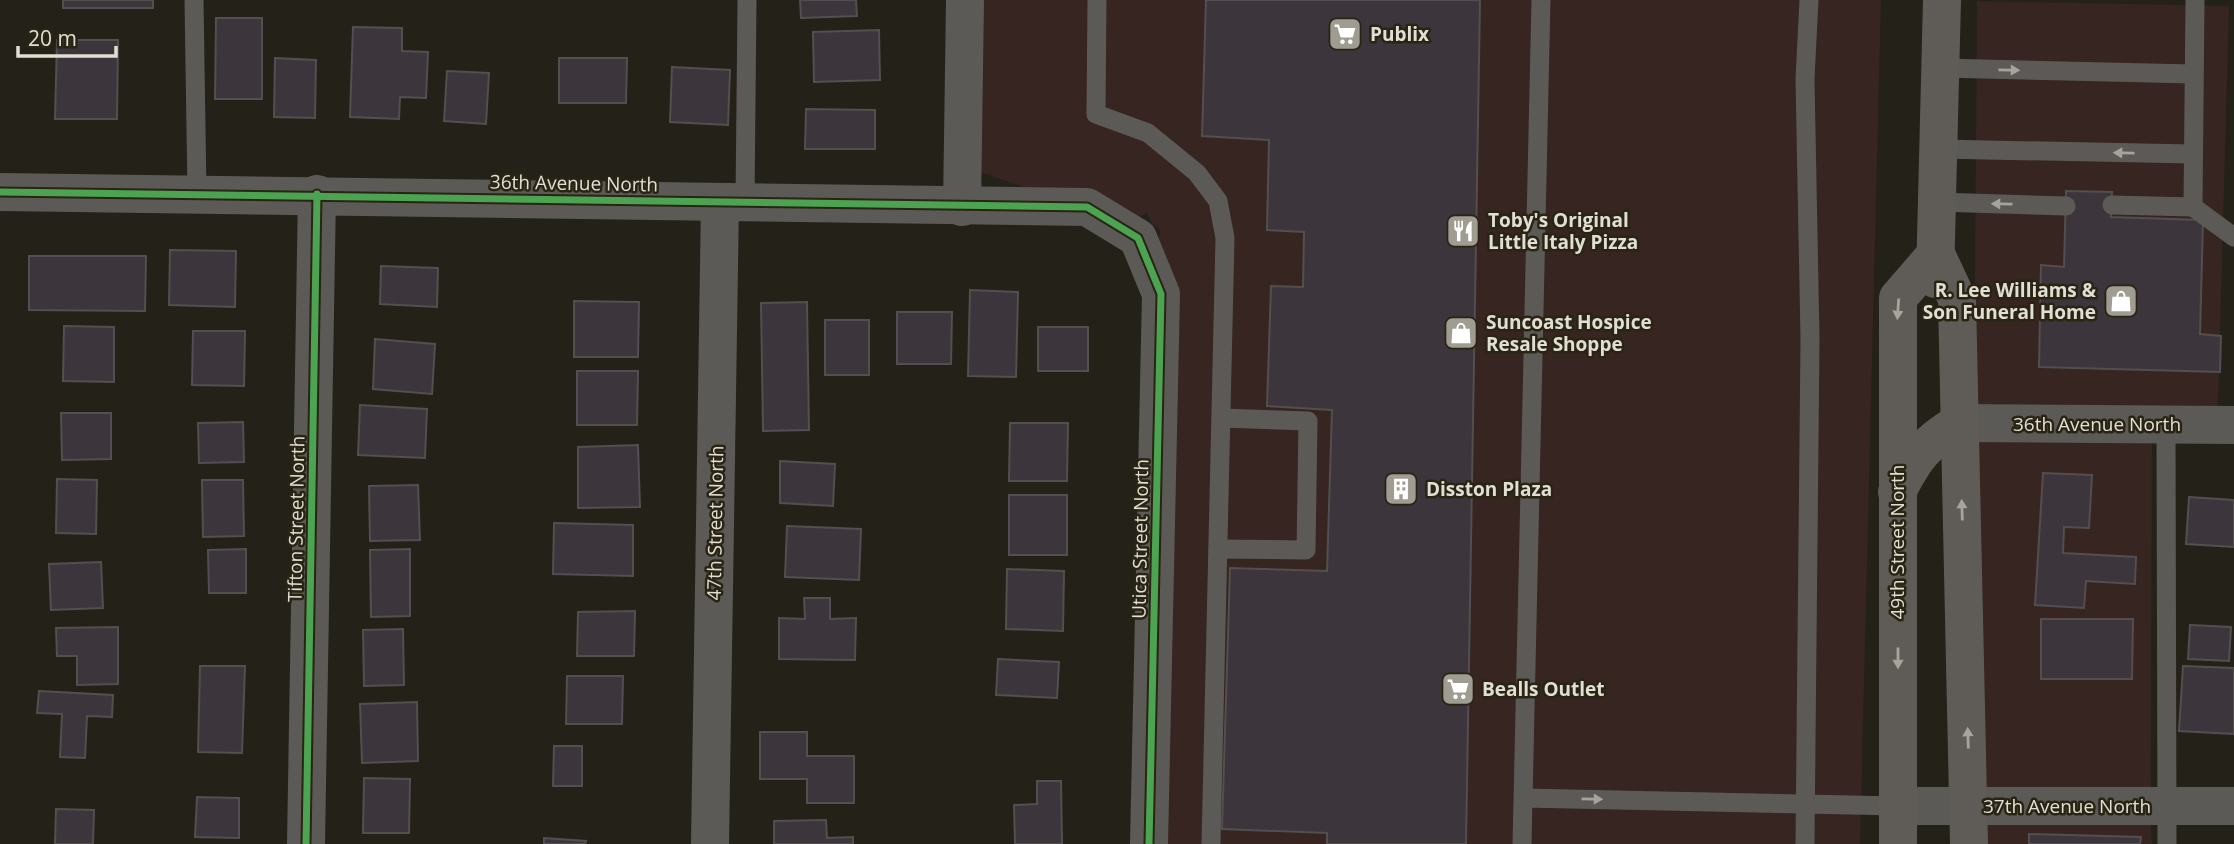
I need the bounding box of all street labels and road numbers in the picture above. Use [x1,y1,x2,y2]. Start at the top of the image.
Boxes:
street label: 36th Avenue North [490,169,658,197]
street label: 36th Avenue North [2013,411,2181,437]
street label: Tifton Street North [282,436,310,602]
street label: 47th Street North [701,445,729,601]
street label: Utica Street North [1126,459,1154,619]
street label: 49th Street North [1884,464,1910,620]
street label: 37th Avenue North [1983,793,2151,819]

